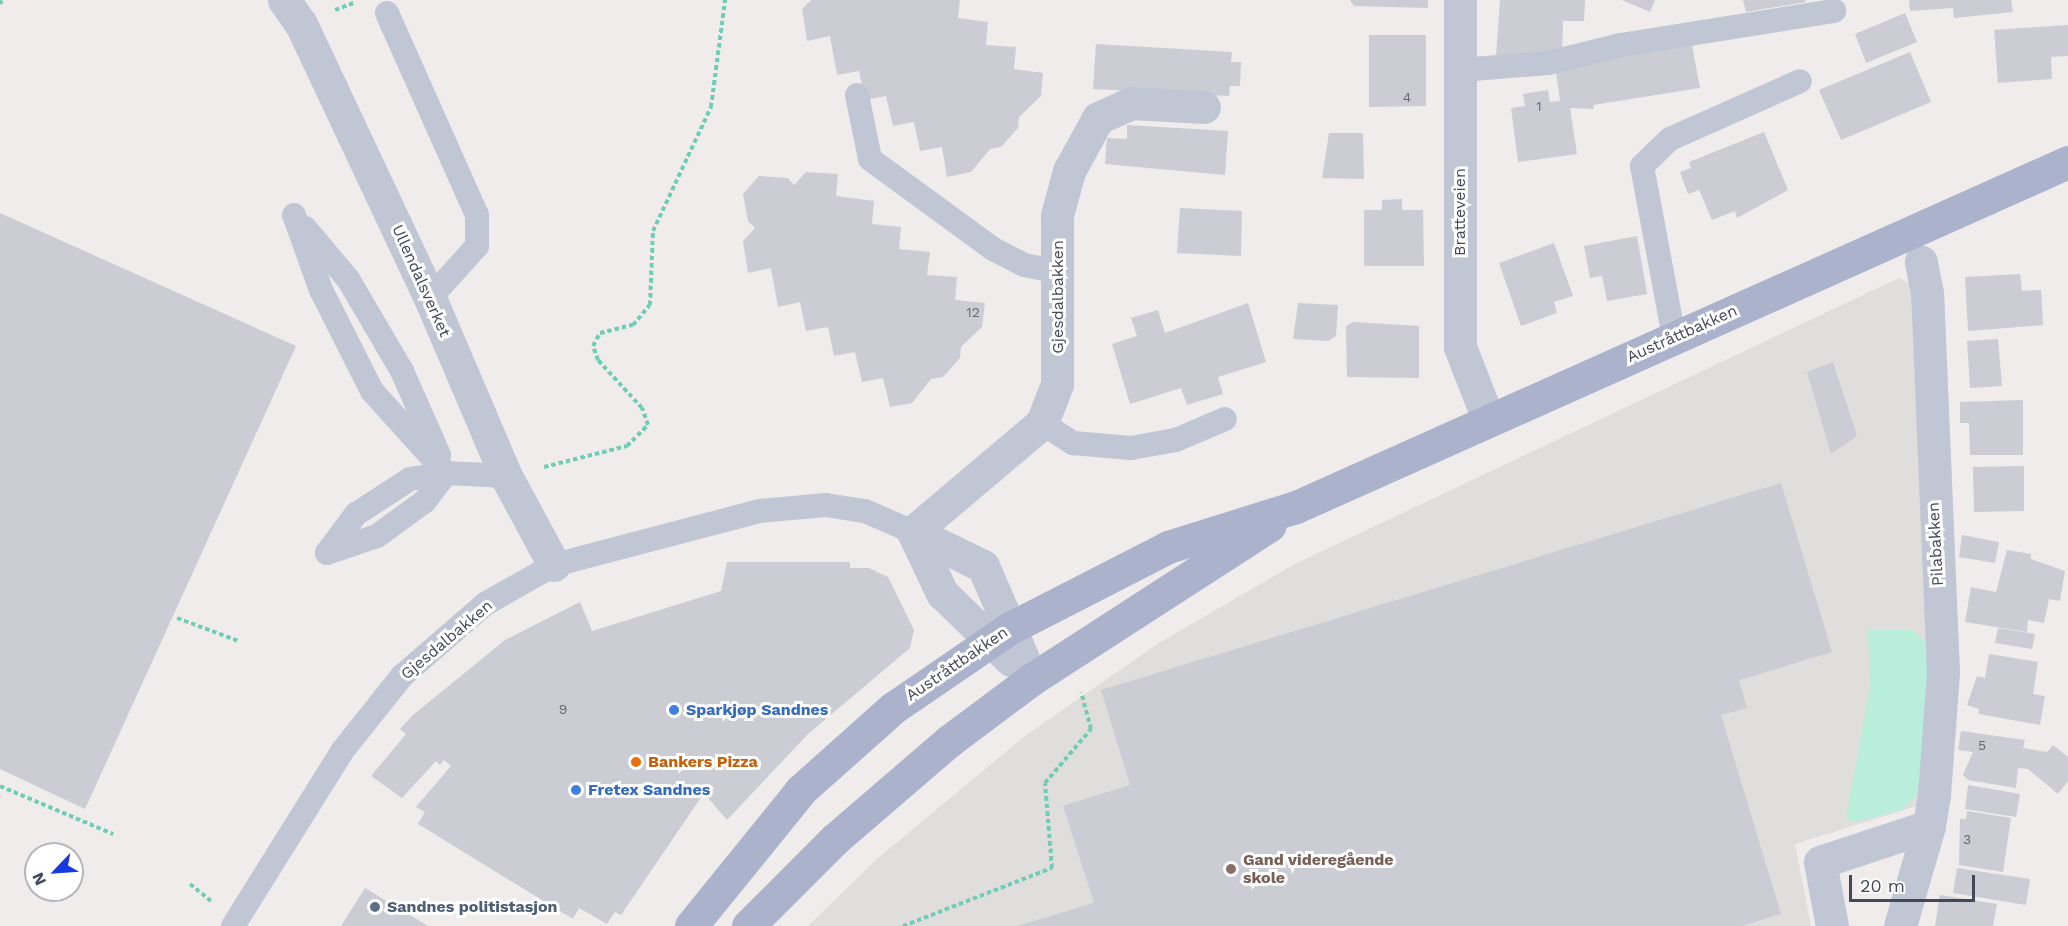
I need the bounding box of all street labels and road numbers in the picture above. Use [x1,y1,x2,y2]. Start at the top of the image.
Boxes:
street label: Bratteveien [1450,168,1470,256]
street label: Ullendalsverket [388,222,454,340]
street label: Gjesdalbakken [1048,240,1068,354]
street label: Austråttbakken [1624,301,1740,367]
street label: Pilabakken [1924,502,1948,586]
street label: Gjesdalbakken [397,596,497,684]
street label: Austråttbakken [902,623,1012,705]

